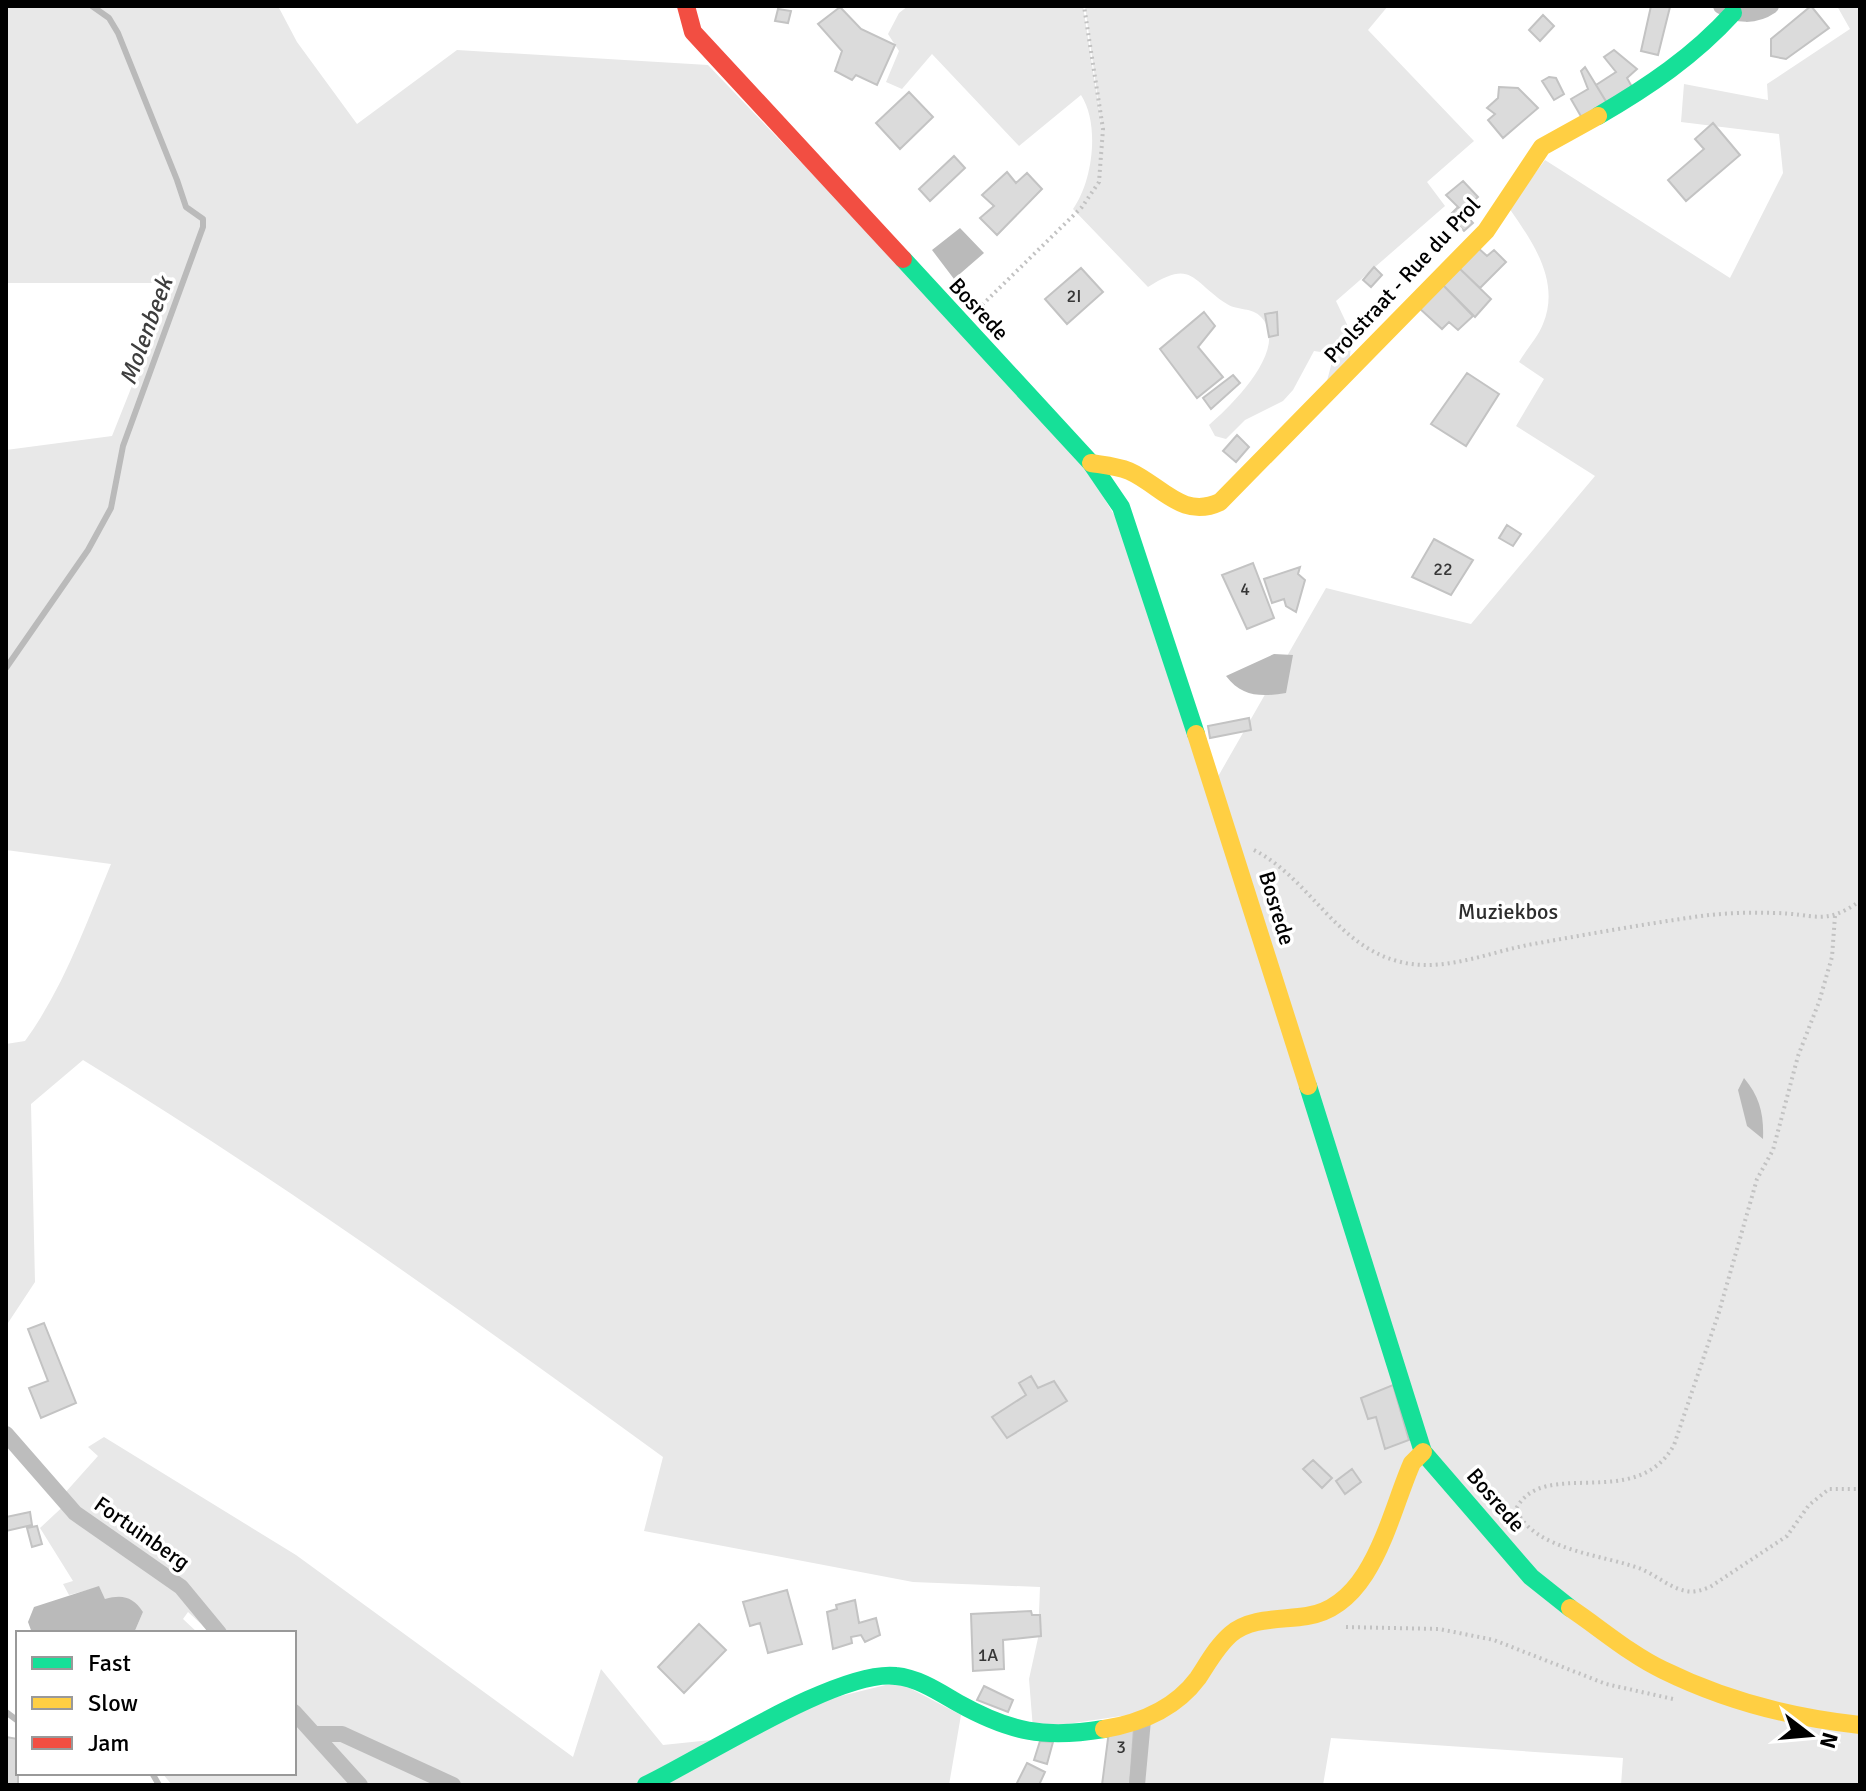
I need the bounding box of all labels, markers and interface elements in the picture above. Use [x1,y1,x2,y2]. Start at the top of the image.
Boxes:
street label: Prolstraat - Rue du Prol [1318,191,1486,369]
water label: Molenbeek [113,271,180,389]
street label: Bosrede [943,272,1015,346]
house number: 2I [1066,285,1082,307]
house number: 22 [1433,558,1453,580]
house number: 4 [1240,578,1250,600]
street label: Bosrede [1253,868,1301,948]
park label: Muziekbos [1458,898,1558,925]
street label: Bosrede [1461,1463,1531,1537]
street label: Fortuinberg [89,1490,195,1576]
legend [16,1631,296,1775]
house number: 1A [978,1644,998,1666]
text: Fast [88,1648,131,1678]
text: Slow [88,1688,138,1718]
north arrow [1770,1695,1850,1775]
text: Jam [88,1728,129,1758]
text: N [1814,1729,1844,1751]
house number: 3 [1116,1736,1126,1758]

